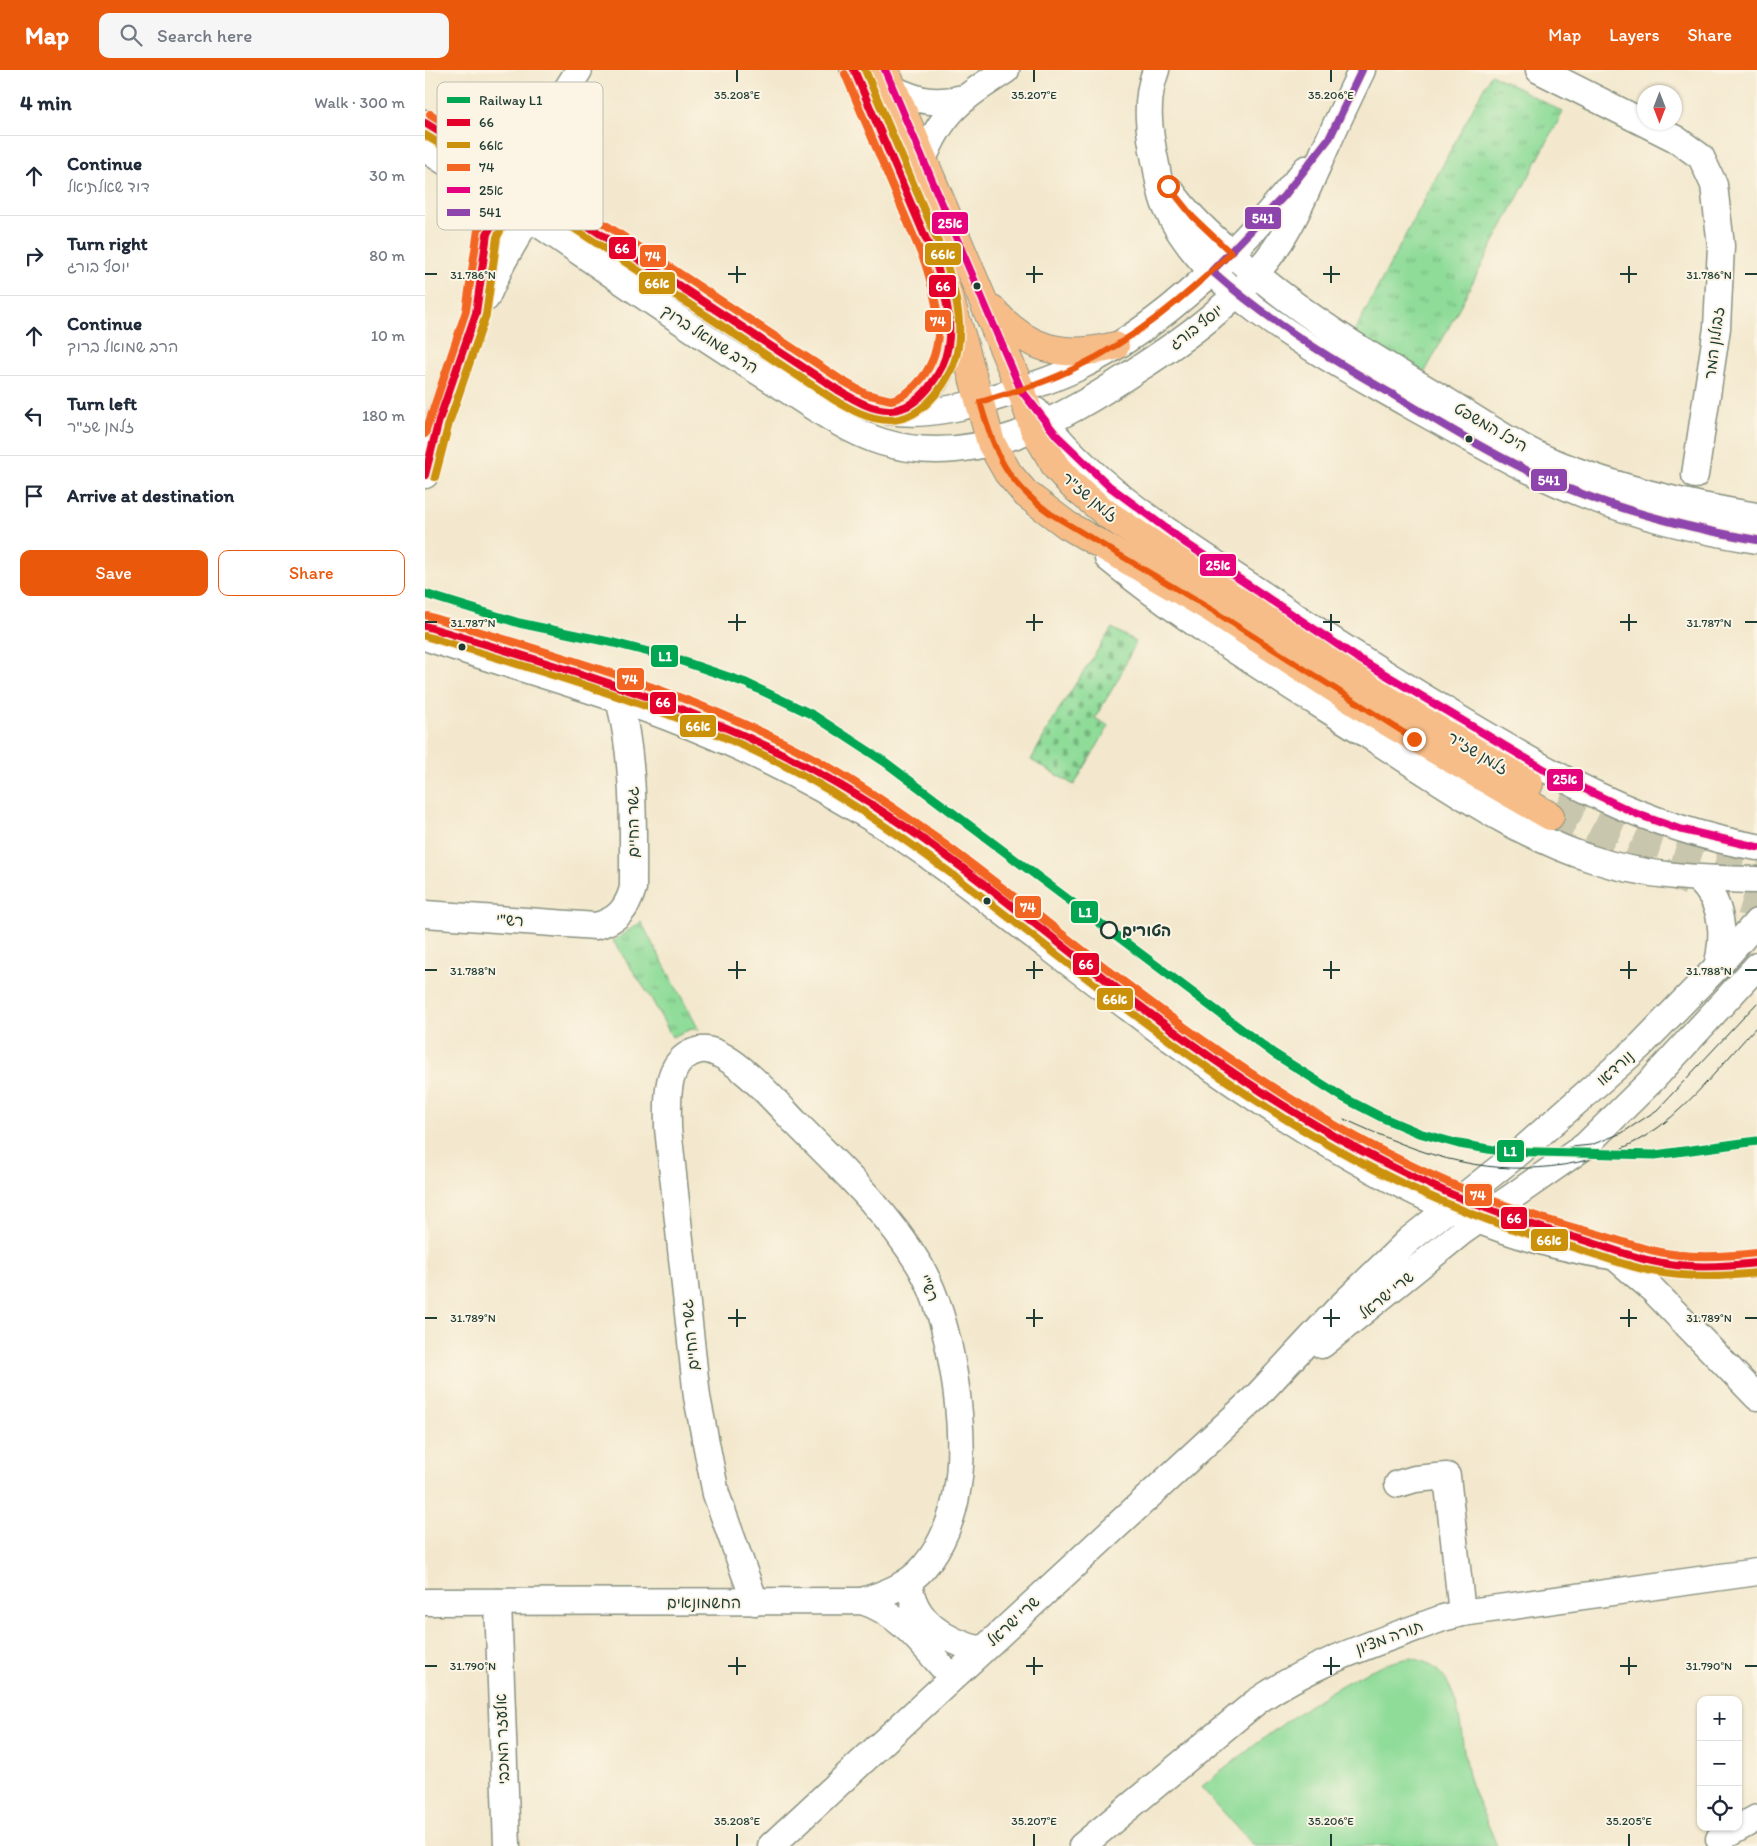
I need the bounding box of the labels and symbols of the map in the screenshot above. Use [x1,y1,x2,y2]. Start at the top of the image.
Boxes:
legend [437,82,603,230]
north arrow [1637,85,1682,130]
text: 35.208°E [714,88,760,102]
text: 35.207°E [1011,88,1057,102]
text: 35.206°E [1308,88,1354,102]
text: Railway L1 [479,92,543,109]
text: 66 [479,114,494,131]
text: 66א [479,137,504,154]
text: 74 [479,159,495,176]
route start [1157,175,1180,198]
text: 25א [479,182,504,199]
text: 541 [479,204,502,221]
line badge: 541 [1244,206,1282,230]
text: 541 [1252,210,1275,227]
line badge: 25א [931,211,969,235]
text: 25א [938,215,962,232]
line badge: 66 [608,236,637,260]
text: 66 [615,240,630,257]
line badge: 66א [924,242,962,266]
line badge: 74 [639,244,667,268]
text: 66א [931,246,955,263]
text: 74 [644,248,661,265]
text: 31.786°N [450,268,496,282]
text: 31.786°N [1686,268,1732,282]
line badge: 66א [638,271,676,295]
line badge: 66 [928,274,957,298]
text: 66א [645,275,669,292]
text: 66 [936,278,951,295]
unlabelled marker [972,281,982,291]
street label: יוסף בורג [1166,300,1226,354]
street label: הרב שמואל ברוך [658,301,762,377]
street label: זבולון המר [1700,306,1728,380]
line badge: 74 [924,309,952,333]
text: 74 [929,313,946,330]
street label: היכל המשפט [1451,398,1531,456]
unlabelled marker [1464,434,1474,444]
street label: זלמן שז"ר [1057,468,1122,527]
line badge: 541 [1530,468,1568,492]
text: 541 [1538,472,1561,489]
line badge: 25א [1199,553,1237,577]
text: 25א [1206,557,1230,574]
text: 31.787°N [450,616,496,630]
text: 31.787°N [1686,616,1732,630]
unlabelled marker [457,642,467,652]
line badge: L1 [650,644,679,668]
text: L1 [658,648,672,665]
line badge: 74 [616,667,645,691]
text: 74 [621,671,638,688]
line badge: 66 [649,691,677,715]
text: 66 [656,694,671,711]
line badge: 66א [679,714,717,738]
text: 66א [686,718,710,735]
street label: זלמן שז"ר [1444,727,1512,779]
route end [1403,728,1426,751]
line badge: 25א [1546,768,1584,792]
text: 25א [1553,771,1577,788]
street label: גשר החיים [623,786,643,858]
line badge: 74 [1014,895,1042,919]
unlabelled marker [982,896,992,906]
text: 74 [1019,899,1036,916]
line badge: L1 [1070,900,1099,924]
text: L1 [1078,904,1092,921]
street label: רש"י [495,910,525,930]
marker: הטורים [1100,921,1118,939]
place label: הטורים [1122,921,1171,940]
line badge: 66 [1072,952,1100,976]
text: 66 [1079,956,1094,973]
text: 31.788°N [450,964,496,978]
text: 31.788°N [1686,964,1732,978]
line badge: 66א [1096,987,1134,1011]
text: 66א [1103,991,1127,1008]
street label: נורדאו [1593,1046,1637,1090]
line badge: L1 [1496,1139,1525,1163]
text: L1 [1503,1143,1517,1160]
line badge: 74 [1464,1183,1493,1207]
text: 74 [1469,1187,1486,1204]
line badge: 66 [1500,1206,1528,1230]
text: 66 [1507,1210,1522,1227]
line badge: 66א [1530,1228,1569,1252]
text: 66א [1537,1232,1561,1249]
street label: שרי ישראל [1355,1267,1417,1323]
street label: רש"י [915,1272,943,1304]
street label: גשר החיים [677,1298,703,1372]
text: 31.789°N [450,1311,496,1325]
text: 31.789°N [1686,1311,1732,1325]
street label: שרי ישראל [983,1592,1043,1650]
street label: החשמונאים [667,1593,741,1612]
street label: תורה מציון [1353,1616,1425,1658]
text: 31.790°N [450,1659,496,1673]
text: 31.790°N [1686,1659,1732,1673]
street label: אלעזר המכבי [491,1693,513,1785]
text: 35.208°E [714,1814,760,1828]
text: 35.207°E [1011,1814,1057,1828]
text: 35.206°E [1308,1814,1354,1828]
text: 35.205°E [1606,1814,1652,1828]

